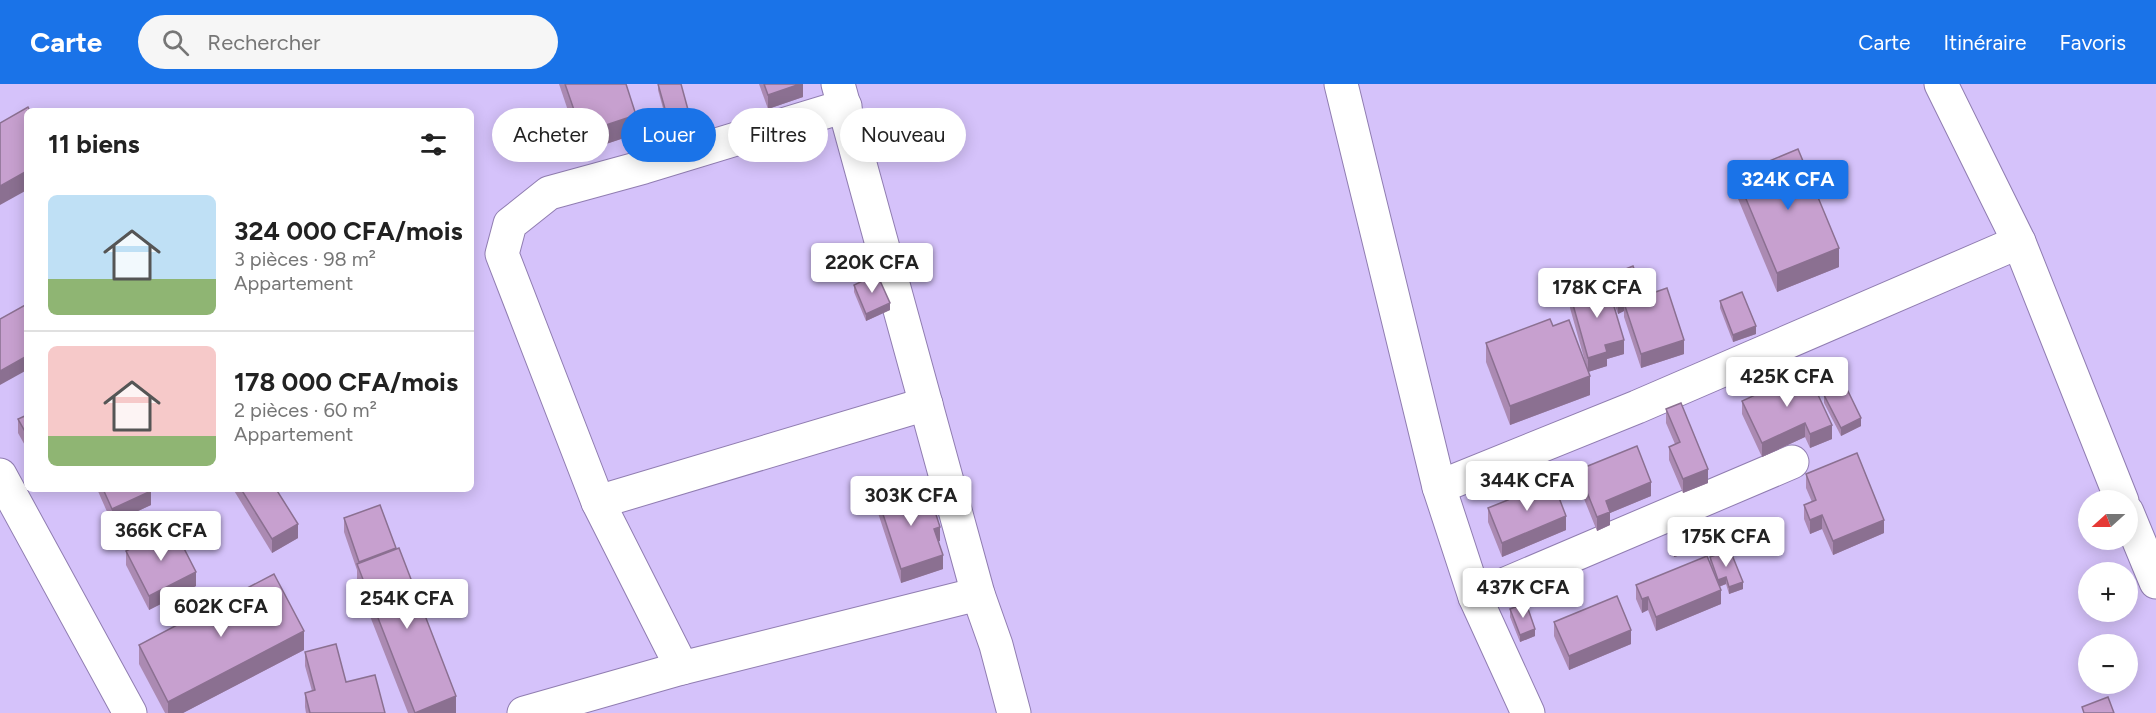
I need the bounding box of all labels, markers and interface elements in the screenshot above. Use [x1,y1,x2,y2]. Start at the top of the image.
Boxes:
search box [138,15,558,69]
text: Carte [30,25,102,59]
icon: search [159,26,192,59]
text: Rechercher [207,29,320,56]
text: Carte [1858,30,1911,55]
text: Itinéraire [1944,30,2027,55]
text: Favoris [2060,30,2126,55]
chip: Acheter [492,108,609,162]
chip: Louer [621,108,716,162]
chip: Filtres [728,108,828,162]
chip: Nouveau [840,108,966,162]
text: 11 biens [48,128,140,160]
icon: filters [417,128,450,161]
pin: 324K CFA [1726,160,1850,211]
text: 324K CFA [1741,167,1835,191]
text: 324 000 CFA/mois [234,215,463,247]
icon: home [96,219,168,291]
pin: 220K CFA [810,243,934,294]
text: 3 pièces · 98 m² [234,247,376,271]
text: 220K CFA [825,250,919,274]
pin: 178K CFA [1535,268,1659,319]
text: Appartement [234,271,353,295]
text: 178K CFA [1552,275,1642,299]
pin: 425K CFA [1725,357,1849,408]
text: 425K CFA [1740,364,1834,388]
text: 178 000 CFA/mois [234,366,458,398]
icon: home [96,370,168,442]
text: 2 pièces · 60 m² [234,398,377,422]
text: Appartement [234,422,353,446]
pin: 344K CFA [1465,461,1589,512]
text: 344K CFA [1480,468,1574,492]
pin: 303K CFA [849,476,973,527]
text: 303K CFA [864,483,958,507]
north arrow [2078,490,2138,550]
map controls [2078,490,2138,694]
pin: 366K CFA [99,511,223,562]
pin: 175K CFA [1664,517,1788,568]
text: 366K CFA [115,518,207,542]
text: 175K CFA [1681,524,1771,548]
button: + [2078,562,2138,622]
pin: 437K CFA [1461,568,1585,619]
text: 437K CFA [1477,575,1569,599]
pin: 254K CFA [345,579,469,630]
text: 254K CFA [360,586,454,610]
pin: 602K CFA [159,587,283,638]
text: 602K CFA [174,594,268,618]
button: − [2078,634,2138,694]

